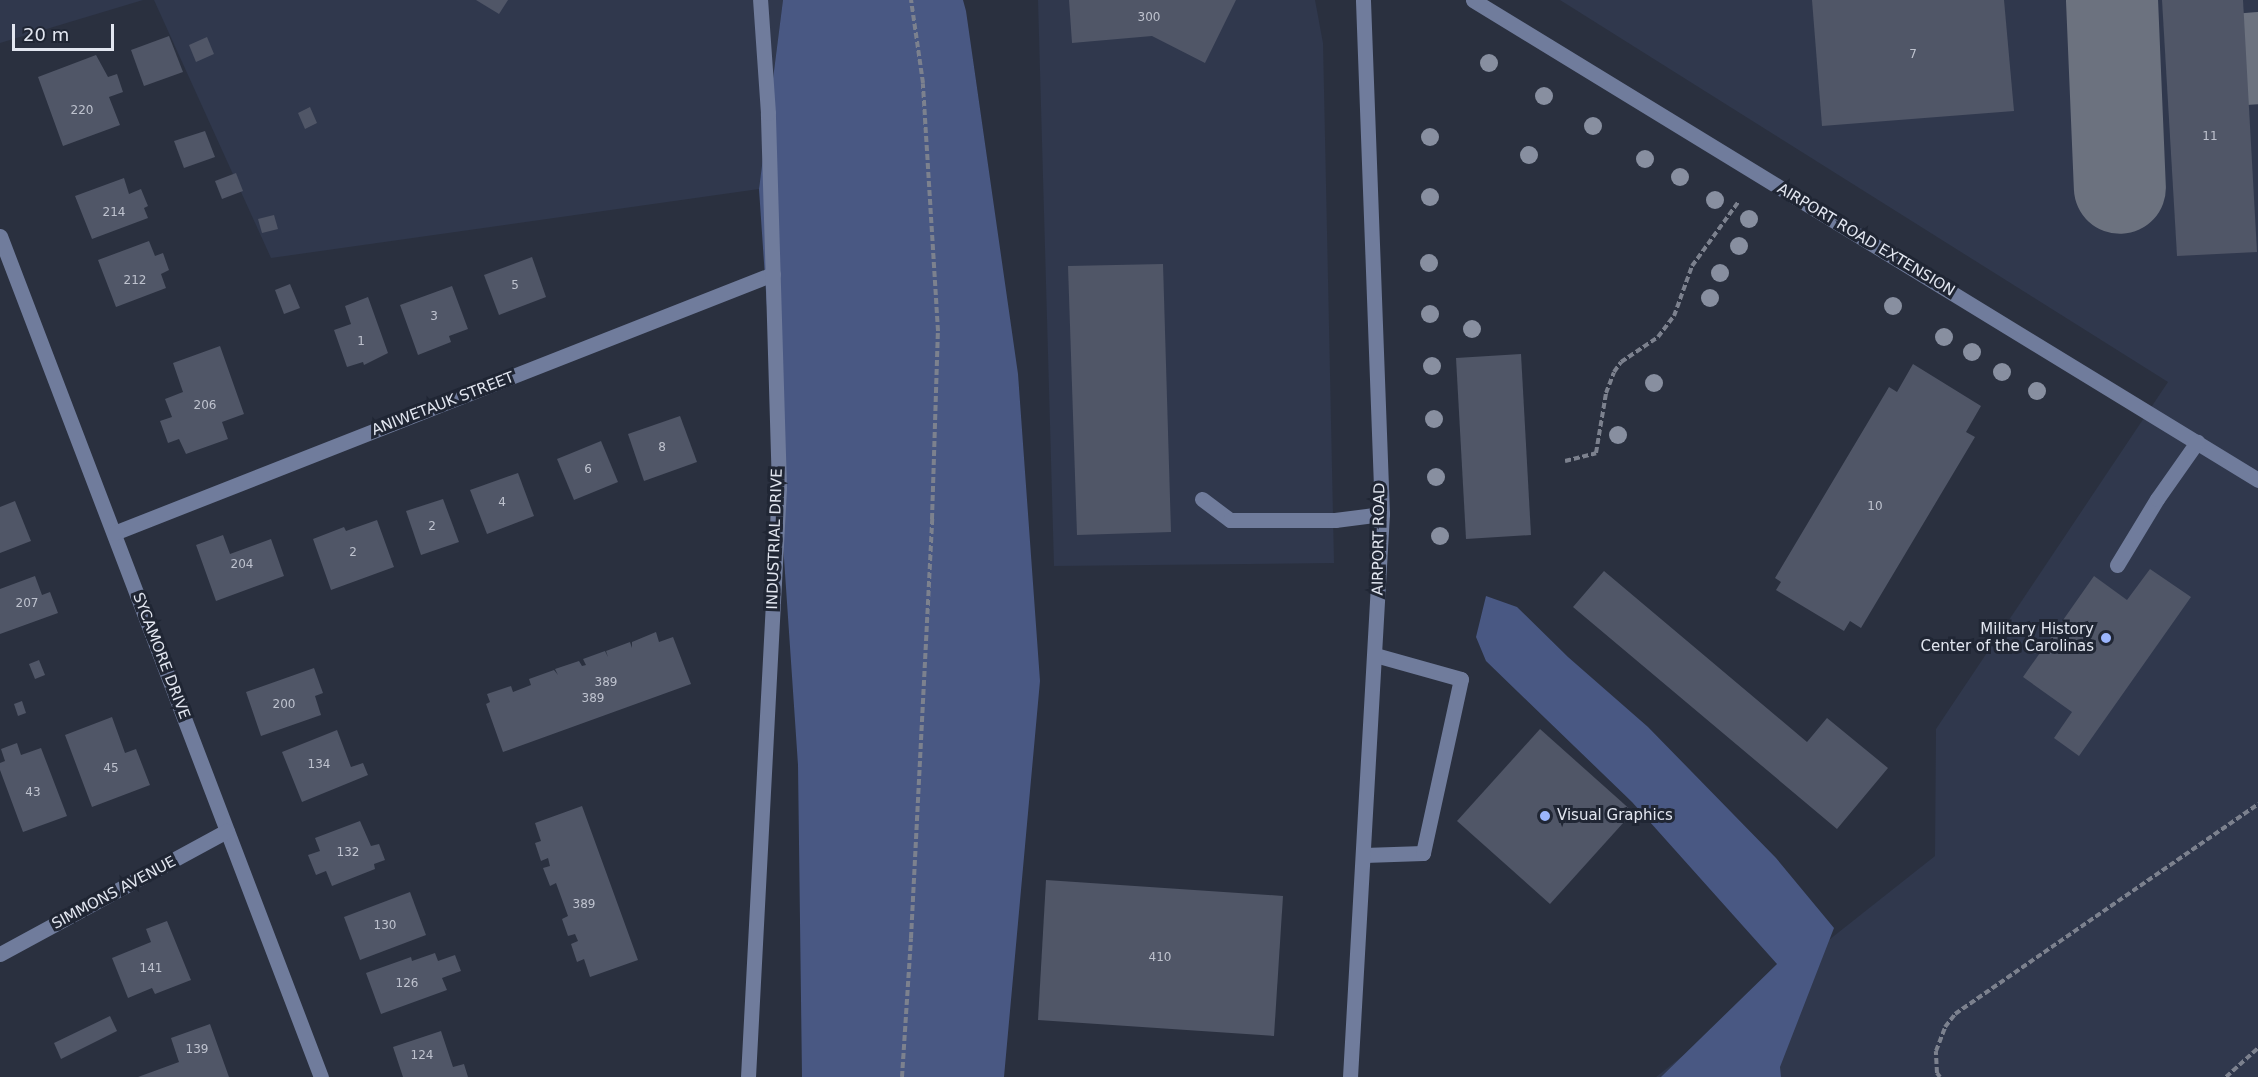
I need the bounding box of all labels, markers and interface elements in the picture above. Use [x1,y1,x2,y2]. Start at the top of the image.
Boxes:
house number: 300 [1138,11,1160,25]
scale bar [15,12,117,50]
text: 20 m [23,24,69,45]
house number: 7 [1909,48,1917,62]
house number: 220 [71,104,93,118]
house number: 11 [2202,130,2218,144]
street label: AIRPORT ROAD EXTENSION [1774,180,1958,300]
house number: 214 [103,206,125,220]
house number: 212 [124,274,146,288]
house number: 5 [511,279,519,293]
house number: 3 [430,310,438,324]
house number: 1 [357,335,365,349]
street label: ANIWETAUK STREET [369,368,517,440]
house number: 206 [194,399,216,413]
house number: 8 [658,441,666,455]
house number: 6 [584,463,592,477]
street label: INDUSTRIAL DRIVE [764,468,786,610]
street label: AIRPORT ROAD [1369,482,1389,596]
house number: 4 [498,496,506,510]
house number: 10 [1867,500,1883,514]
house number: 2 [428,520,436,534]
house number: 2 [349,546,357,560]
house number: 204 [231,558,253,572]
street label: SYCAMORE DRIVE [129,590,193,722]
house number: 207 [16,597,38,611]
place label: Military History Center of the Carolinas [1921,620,2094,655]
marker: Military History Center of the Carolinas [2099,631,2113,645]
house number: 389 [595,676,617,690]
house number: 389 [582,692,604,706]
house number: 200 [273,698,295,712]
house number: 134 [308,758,330,772]
house number: 45 [103,762,119,776]
house number: 43 [25,786,41,800]
place label: Visual Graphics [1557,807,1673,825]
marker: Visual Graphics [1538,809,1552,823]
house number: 132 [337,846,359,860]
street label: SIMMONS AVENUE [49,853,179,933]
house number: 389 [573,898,595,912]
house number: 130 [374,919,396,933]
house number: 410 [1149,951,1171,965]
house number: 141 [140,962,162,976]
house number: 126 [396,977,418,991]
house number: 139 [186,1043,208,1057]
house number: 124 [411,1049,433,1063]

